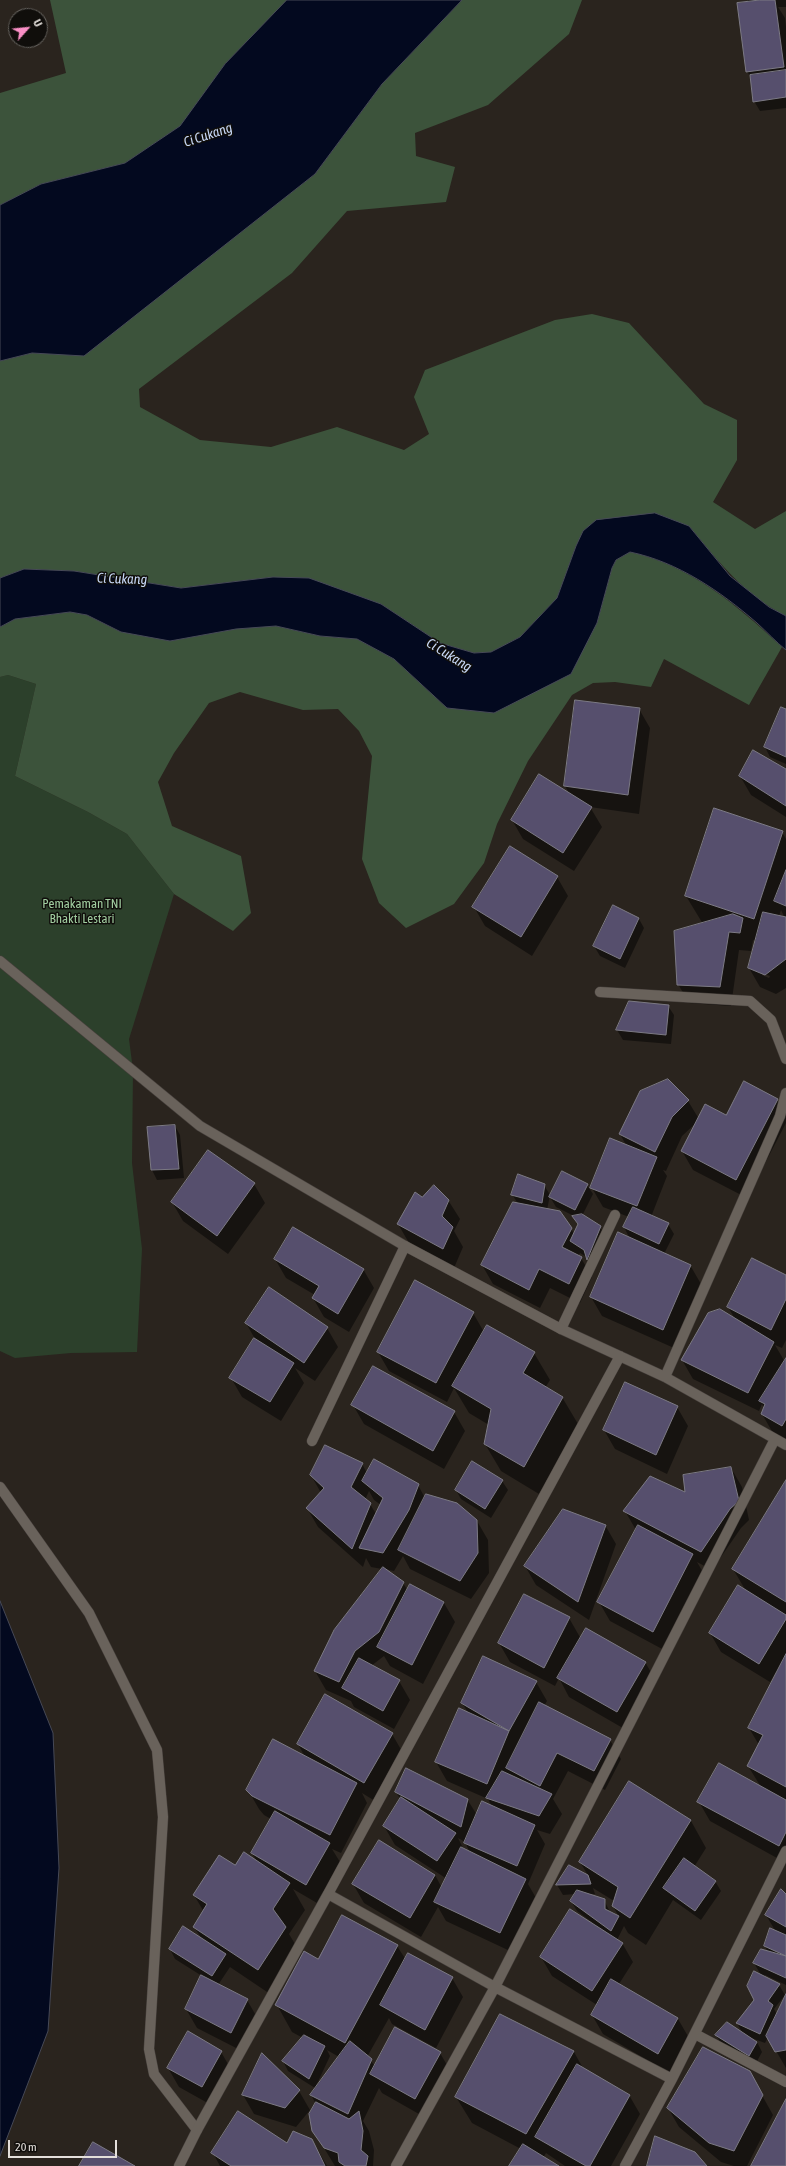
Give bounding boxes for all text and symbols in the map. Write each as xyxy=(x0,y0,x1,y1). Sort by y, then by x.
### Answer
north arrow xyxy=(8,8,48,48)
text: U xyxy=(31,17,45,29)
water label: Ci Cukang xyxy=(181,119,235,151)
water label: Ci Cukang xyxy=(97,570,147,588)
water label: Ci Cukang xyxy=(423,635,475,675)
park label: Pemakaman TNI Bhakti Lestari xyxy=(42,896,122,927)
scale bar xyxy=(10,2132,119,2158)
text: 20 m xyxy=(15,2140,37,2154)

